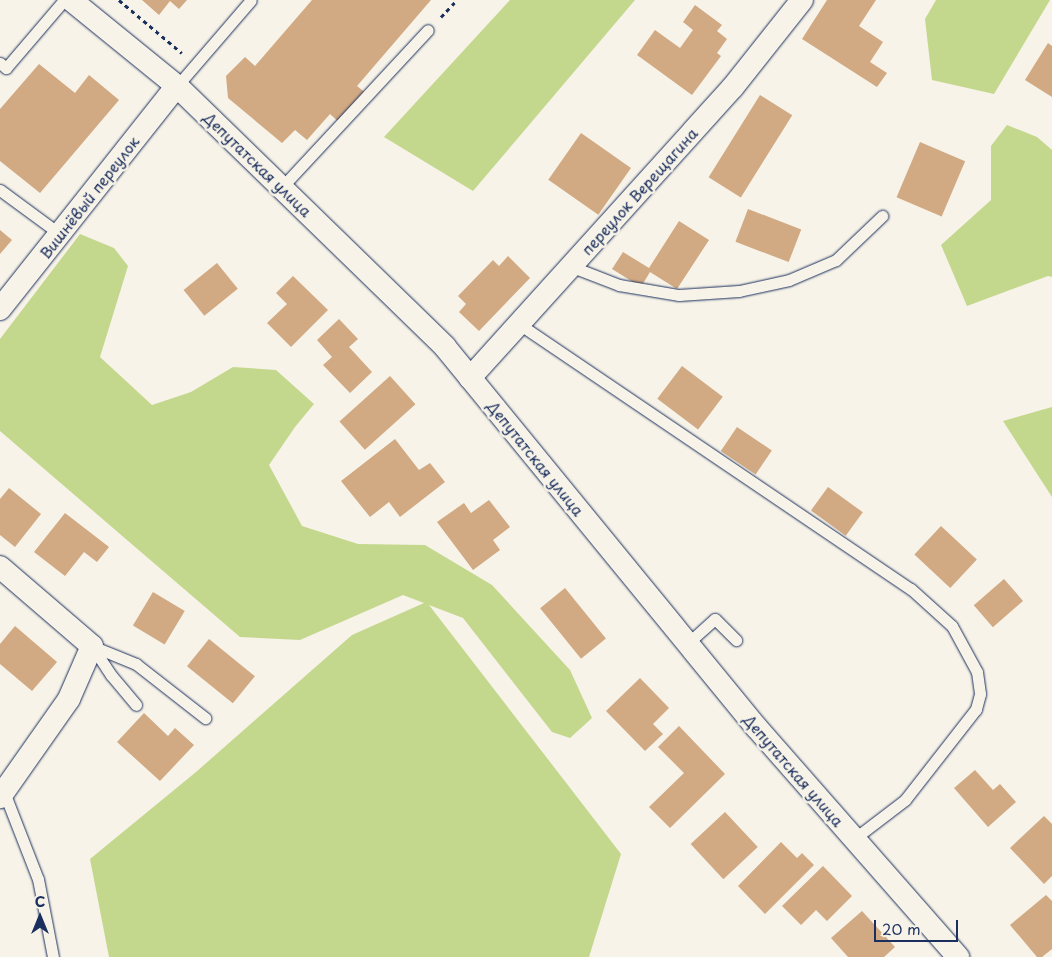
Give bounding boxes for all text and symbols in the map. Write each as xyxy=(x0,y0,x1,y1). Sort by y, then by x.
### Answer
street label: Депутатская улица xyxy=(200,108,316,220)
street label: переулок Верещагина xyxy=(577,124,701,258)
street label: Вишнёвый переулок xyxy=(36,132,142,262)
street label: Депутатская улица xyxy=(484,397,588,519)
street label: Депутатская улица xyxy=(740,710,848,830)
text: С xyxy=(35,891,45,912)
north arrow xyxy=(15,892,65,942)
scale bar xyxy=(877,910,961,942)
text: 20 m xyxy=(882,917,921,940)

